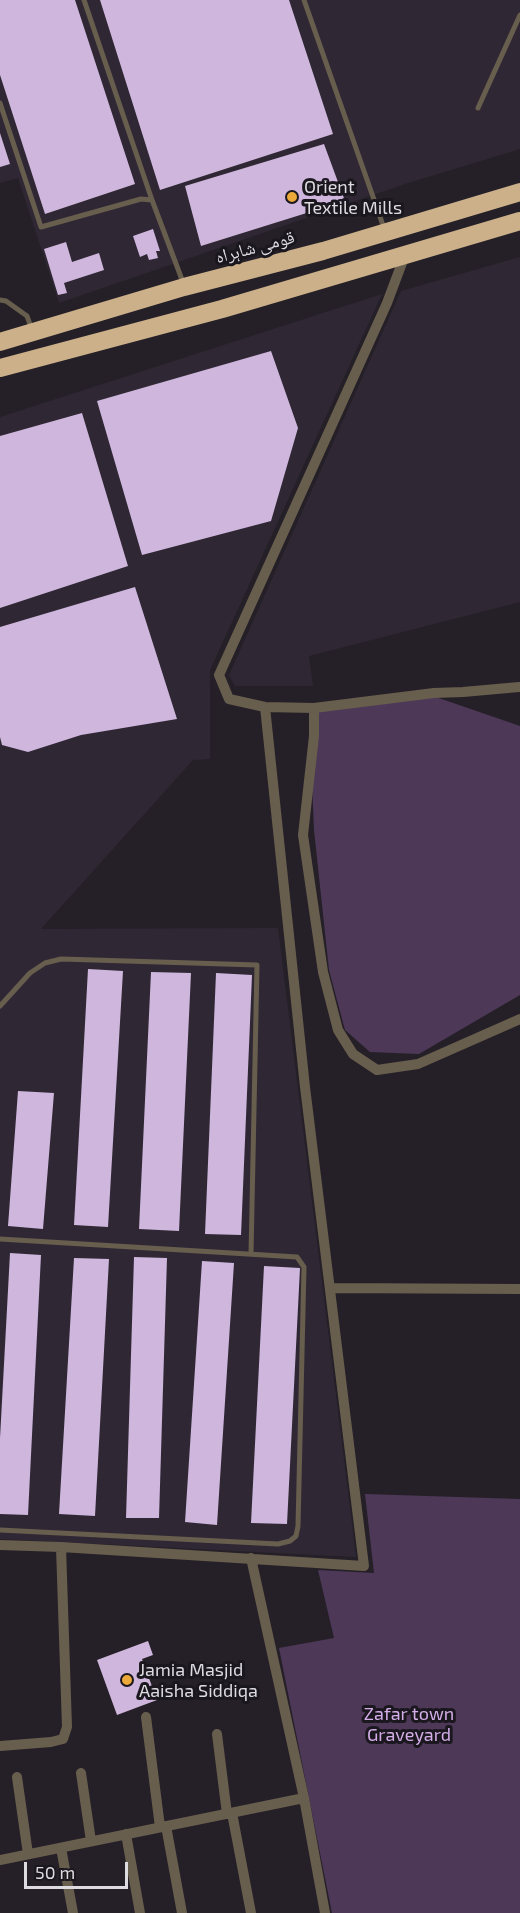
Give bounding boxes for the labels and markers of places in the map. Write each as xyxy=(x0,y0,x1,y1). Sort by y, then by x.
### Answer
place label: Orient Textile Mills xyxy=(304,176,402,219)
marker: Orient Textile Mills xyxy=(285,190,299,204)
place label: Jamia Masjid Aaisha Siddiqa xyxy=(139,1659,258,1702)
marker: Jamia Masjid Aaisha Siddiqa xyxy=(120,1673,134,1687)

